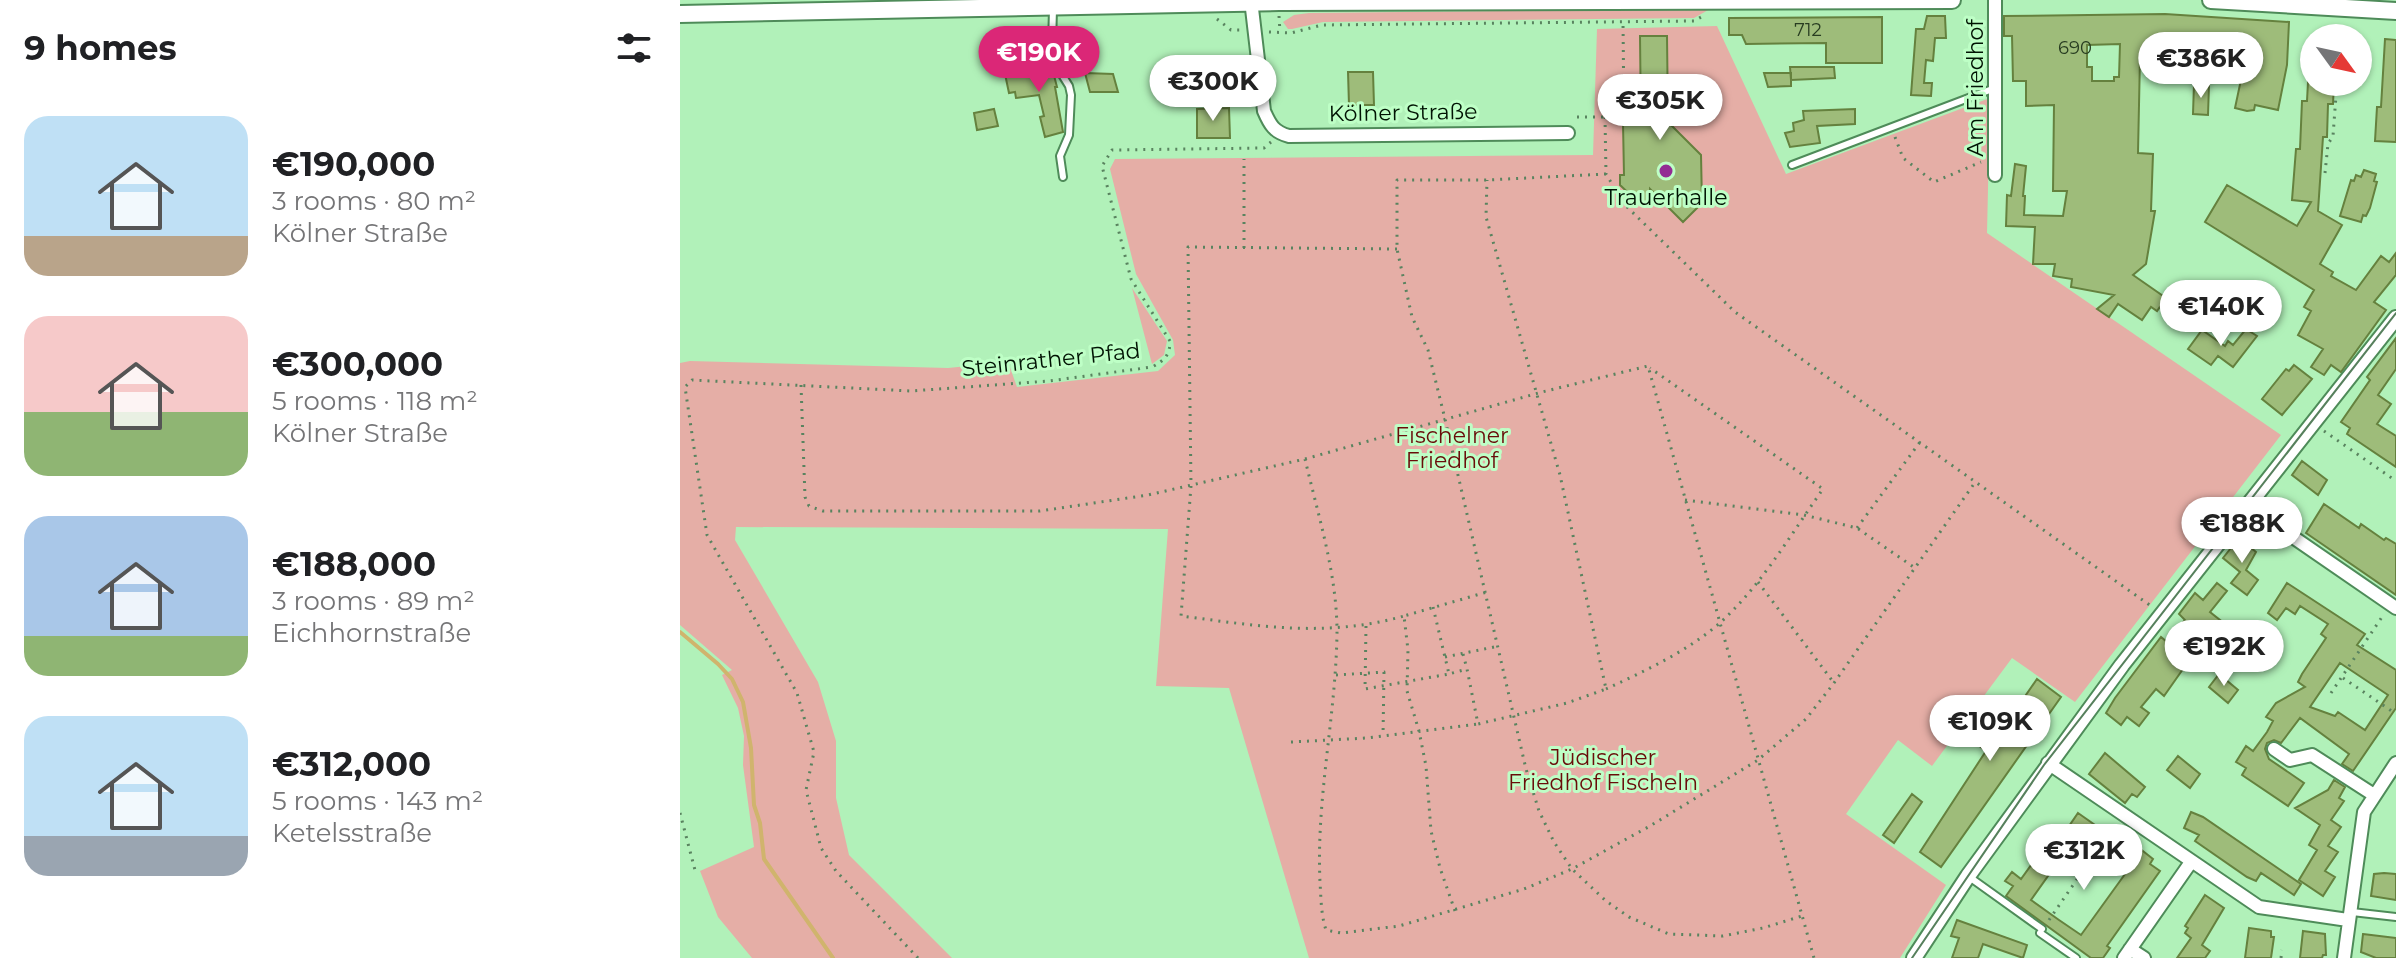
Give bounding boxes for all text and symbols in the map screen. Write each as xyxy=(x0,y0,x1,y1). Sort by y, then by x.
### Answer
street label: Am Friedhof xyxy=(1962,18,1989,157)
house number: 712 xyxy=(1794,19,1822,41)
north arrow xyxy=(2300,24,2372,96)
map controls xyxy=(2300,24,2372,96)
icon: filters xyxy=(612,26,656,70)
pin: €190K xyxy=(983,26,1095,94)
text: 9 homes xyxy=(24,27,177,69)
pin: €386K xyxy=(2145,32,2257,100)
text: €190K xyxy=(997,36,1082,68)
house number: 690 xyxy=(2058,37,2092,59)
text: €386K xyxy=(2156,42,2246,74)
pin: €300K xyxy=(1157,55,1269,123)
text: €300K xyxy=(1167,65,1259,97)
pin: €305K xyxy=(1604,74,1716,142)
text: €305K xyxy=(1616,84,1704,116)
street label: Kölner Straße xyxy=(1328,98,1478,127)
text: €190,000 xyxy=(272,143,435,185)
icon: home xyxy=(88,148,184,244)
marker: Trauerhalle xyxy=(1657,162,1675,180)
place label: Trauerhalle xyxy=(1605,184,1727,211)
text: 3 rooms · 80 m² xyxy=(272,185,476,217)
text: Kölner Straße xyxy=(272,217,448,249)
pin: €140K xyxy=(2165,280,2277,348)
text: €140K xyxy=(2178,290,2264,322)
street label: Steinrather Pfad xyxy=(960,337,1142,382)
text: €300,000 xyxy=(272,343,443,385)
icon: home xyxy=(88,348,184,444)
text: 5 rooms · 118 m² xyxy=(272,385,478,417)
text: Kölner Straße xyxy=(272,417,448,449)
park label: Fischelner Friedhof xyxy=(1395,422,1509,474)
pin: €188K xyxy=(2186,497,2298,565)
text: €188K xyxy=(2199,507,2285,539)
text: €188,000 xyxy=(272,543,436,585)
icon: home xyxy=(88,548,184,644)
text: 3 rooms · 89 m² xyxy=(272,585,475,617)
text: Eichhornstraße xyxy=(272,617,471,649)
pin: €192K xyxy=(2168,620,2280,688)
text: €192K xyxy=(2183,630,2265,662)
pin: €109K xyxy=(1934,695,2046,763)
text: €109K xyxy=(1948,705,2033,737)
text: €312,000 xyxy=(272,743,431,785)
park label: Jüdischer Friedhof Fischeln xyxy=(1508,744,1698,796)
icon: home xyxy=(88,748,184,844)
text: 5 rooms · 143 m² xyxy=(272,785,483,817)
text: Ketelsstraße xyxy=(272,817,432,849)
pin: €312K xyxy=(2028,824,2140,892)
text: €312K xyxy=(2043,834,2125,866)

